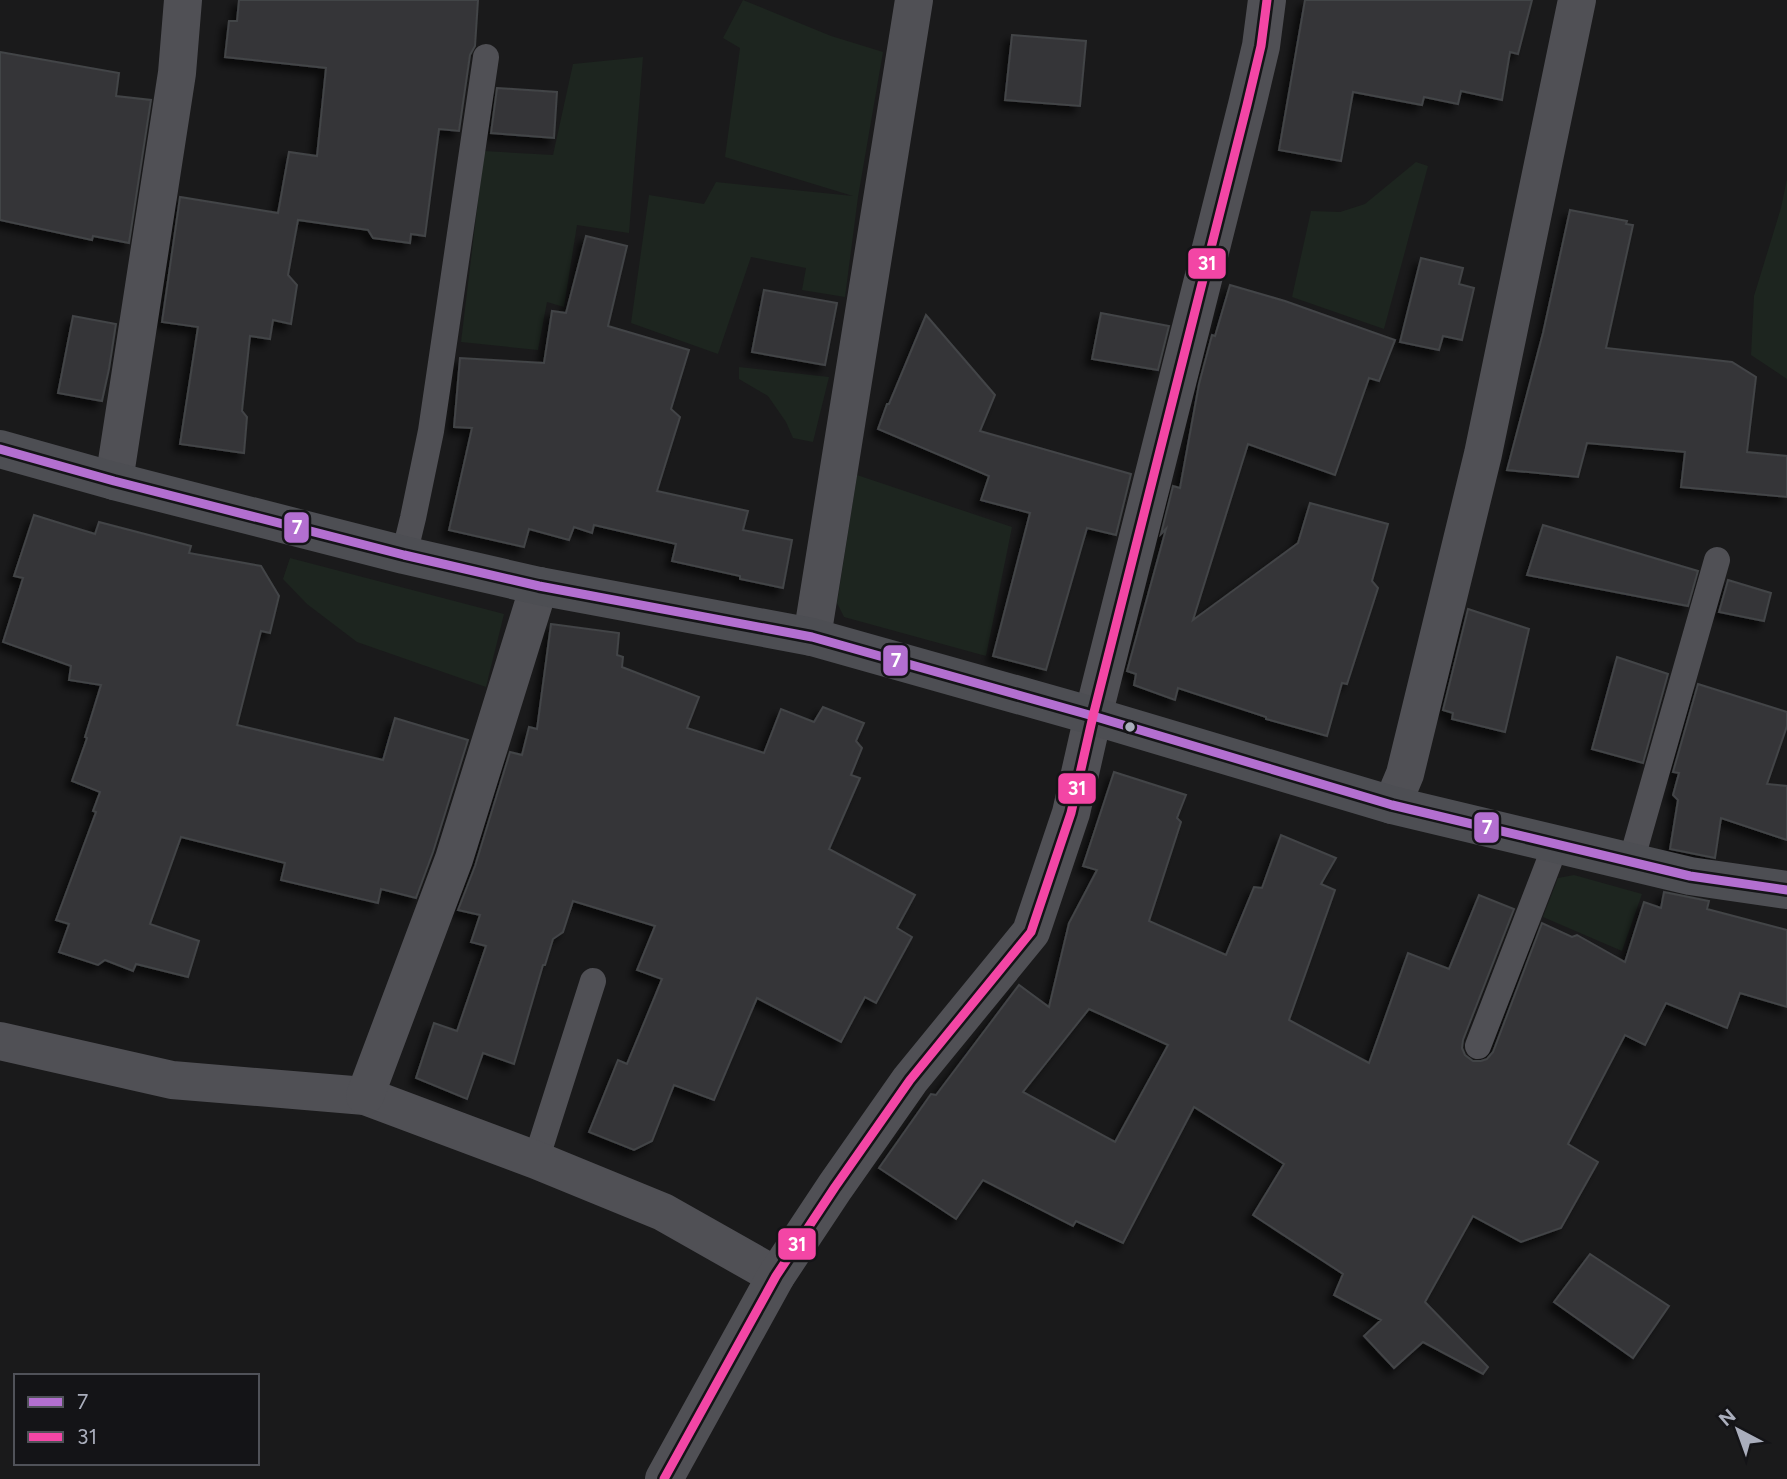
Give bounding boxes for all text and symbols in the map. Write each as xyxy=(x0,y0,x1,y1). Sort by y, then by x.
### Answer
line badge: 31 xyxy=(1187,247,1227,280)
text: 31 xyxy=(1198,252,1216,275)
line badge: 7 xyxy=(283,511,310,544)
text: 7 xyxy=(292,516,302,539)
line badge: 7 xyxy=(882,644,909,677)
text: 7 xyxy=(891,649,901,672)
unlabelled marker xyxy=(1123,720,1137,734)
line badge: 31 xyxy=(1057,772,1097,805)
text: 31 xyxy=(1068,777,1086,800)
line badge: 7 xyxy=(1473,811,1500,844)
text: 7 xyxy=(1482,816,1492,839)
line badge: 31 xyxy=(777,1227,817,1261)
text: 31 xyxy=(788,1233,806,1256)
legend xyxy=(14,1374,259,1465)
text: 7 xyxy=(77,1389,88,1414)
north arrow xyxy=(1703,1395,1773,1465)
text: N xyxy=(1714,1404,1740,1431)
text: 31 xyxy=(77,1424,97,1449)

